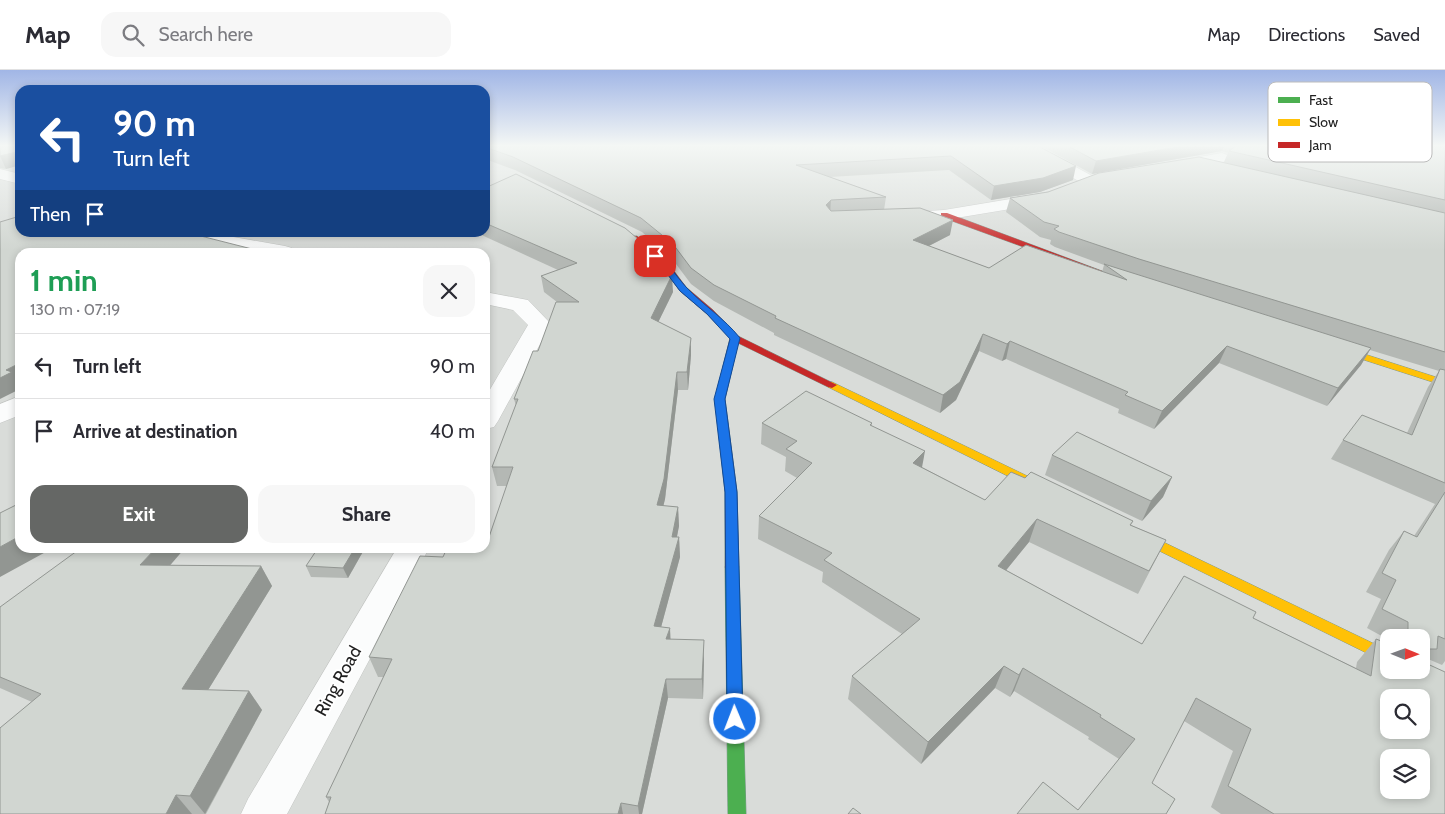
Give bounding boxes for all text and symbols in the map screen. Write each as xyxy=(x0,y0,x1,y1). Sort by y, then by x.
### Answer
search box xyxy=(101,12,451,57)
text: Map xyxy=(25,20,71,49)
icon: search xyxy=(119,21,147,49)
text: Search here xyxy=(159,23,253,46)
text: Map xyxy=(1207,24,1240,46)
text: Directions xyxy=(1268,24,1345,46)
text: Saved xyxy=(1373,24,1420,46)
legend xyxy=(1268,82,1432,162)
text: Fast xyxy=(1309,91,1333,109)
text: 90 m xyxy=(113,102,196,145)
icon: left xyxy=(30,105,95,170)
text: Slow xyxy=(1309,113,1338,131)
text: Jam xyxy=(1308,136,1331,154)
text: Turn left xyxy=(113,145,190,172)
icon: arrive xyxy=(81,200,109,228)
text: Then xyxy=(30,203,71,226)
pin xyxy=(634,235,676,277)
icon: arrive xyxy=(641,242,669,270)
text: 1 min xyxy=(30,262,98,299)
button: close xyxy=(423,265,475,317)
text: 130 m · 07:19 xyxy=(30,300,120,319)
icon: left xyxy=(30,352,58,380)
text: Turn left xyxy=(73,355,141,378)
text: 90 m xyxy=(430,355,475,378)
icon: arrive xyxy=(30,417,58,445)
text: Arrive at destination xyxy=(73,420,237,443)
text: 40 m xyxy=(430,420,475,443)
button: Exit xyxy=(30,485,248,543)
button: Share xyxy=(258,485,475,543)
north arrow xyxy=(1380,629,1430,679)
map controls xyxy=(1380,629,1430,799)
street label: Ring Road xyxy=(310,642,366,720)
button: search xyxy=(1380,689,1430,739)
position arrow xyxy=(708,692,760,744)
button: layers xyxy=(1380,749,1430,799)

